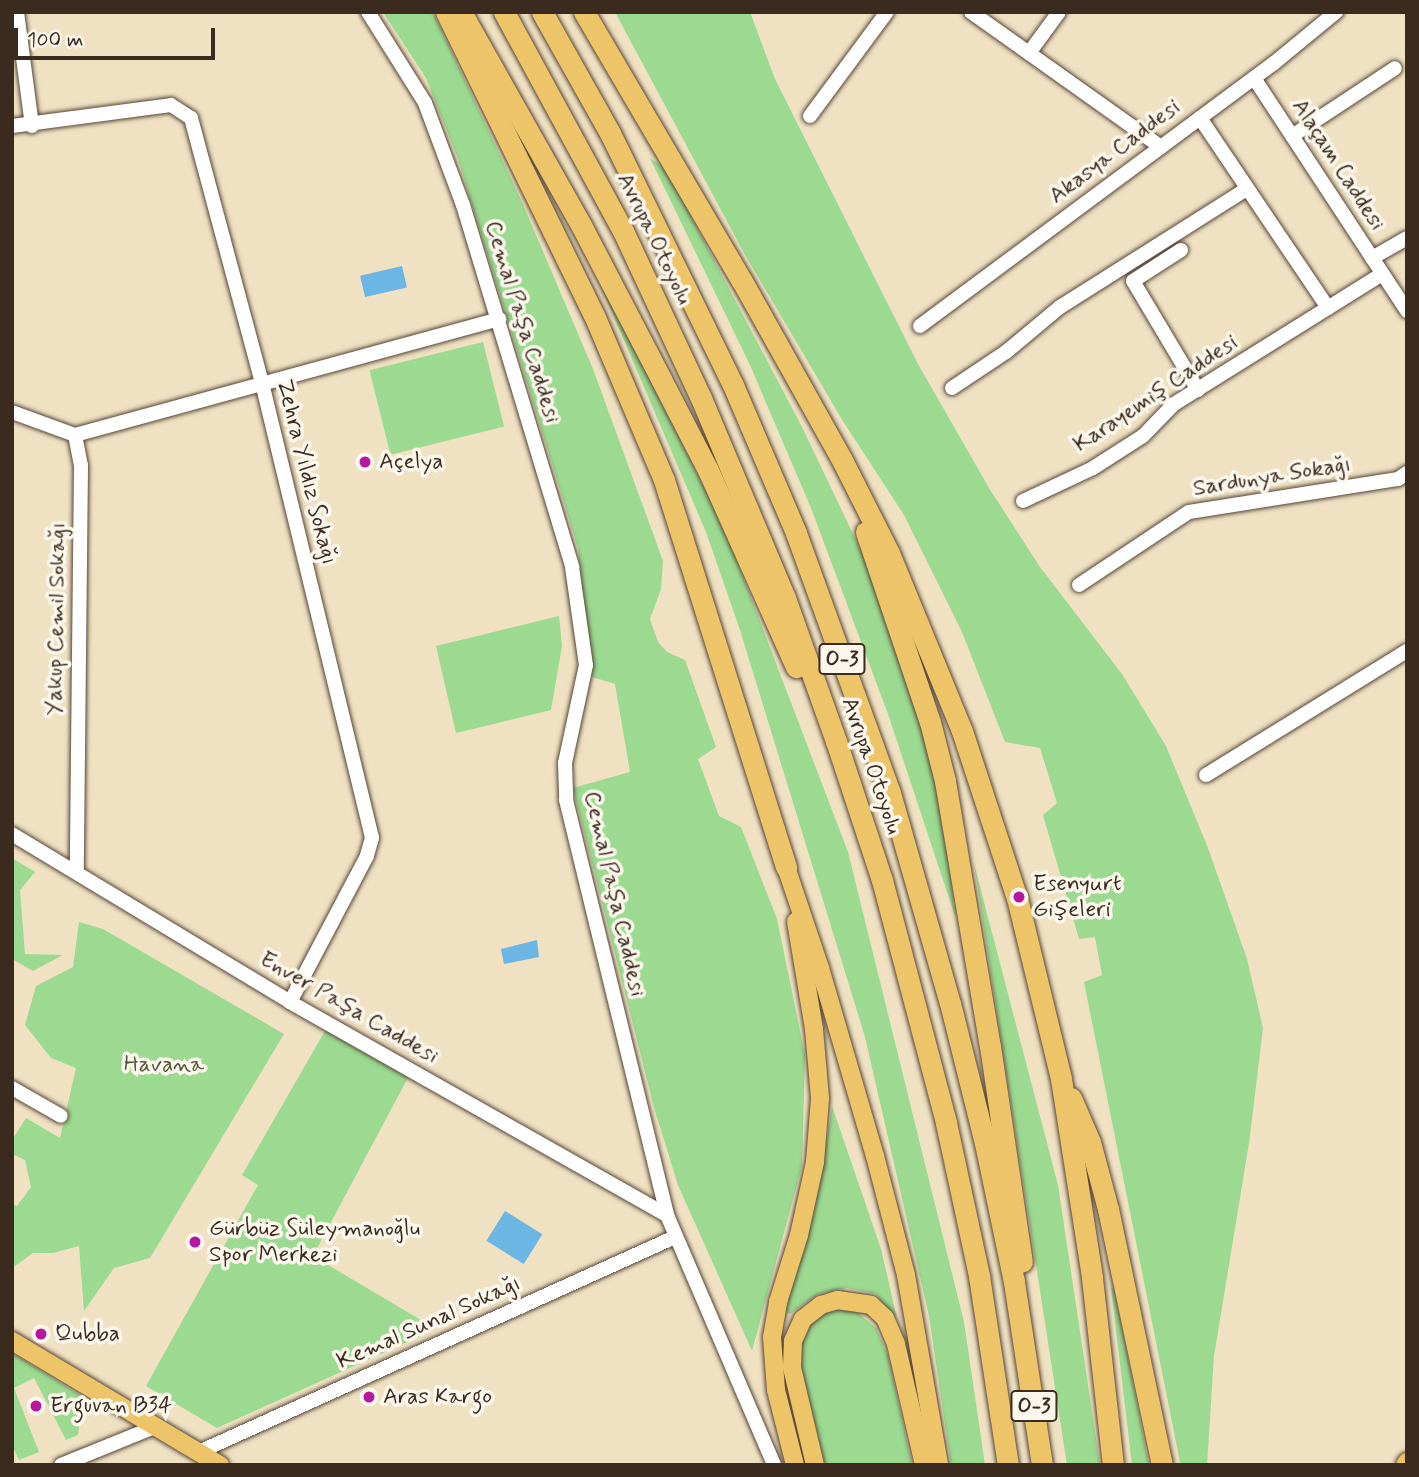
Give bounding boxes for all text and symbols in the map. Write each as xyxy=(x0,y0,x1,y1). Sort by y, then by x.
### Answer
scale bar xyxy=(18,14,219,58)
text: 100 m xyxy=(27,26,83,54)
street label: Alaçam Caddesi xyxy=(1284,92,1392,238)
street label: Akasya Caddesi xyxy=(1044,94,1186,210)
street label: Avrupa Otoyolu xyxy=(610,169,698,309)
street label: Cemal Paşa Caddesi xyxy=(478,219,566,425)
street label: Karayemiş Caddesi xyxy=(1069,329,1243,459)
street label: Zehra Yıldız Sokağı xyxy=(269,375,343,569)
place label: Açelya xyxy=(379,448,443,476)
street label: Sardunya Sokağı xyxy=(1191,451,1353,503)
marker: Açelya xyxy=(357,454,373,470)
street label: Yakup Cemil Sokağı xyxy=(42,523,72,715)
road number: O-3 xyxy=(818,642,866,676)
street label: Avrupa Otoyolu xyxy=(835,694,907,838)
street label: Cemal Paşa Caddesi xyxy=(577,790,651,998)
place label: Esenyurt Gişeleri xyxy=(1033,870,1122,924)
marker: Esenyurt Gişeleri xyxy=(1011,889,1027,905)
street label: Enver Paşa Caddesi xyxy=(256,946,442,1070)
park label: Havana xyxy=(124,1051,204,1079)
place label: Gürbüz Süleymanoğlu Spor Merkezi xyxy=(209,1215,421,1269)
marker: Gürbüz Süleymanoğlu Spor Merkezi xyxy=(187,1234,203,1250)
street label: Kemal Sunal Sokağı xyxy=(335,1271,523,1375)
place label: Qubba xyxy=(55,1320,120,1348)
marker: Qubba xyxy=(33,1326,49,1342)
place label: Aras Kargo xyxy=(383,1383,493,1411)
road number: O-3 xyxy=(1010,1388,1058,1424)
marker: Aras Kargo xyxy=(361,1389,377,1405)
place label: Erguvan B34 xyxy=(50,1392,172,1420)
marker: Erguvan B34 xyxy=(28,1398,44,1414)

